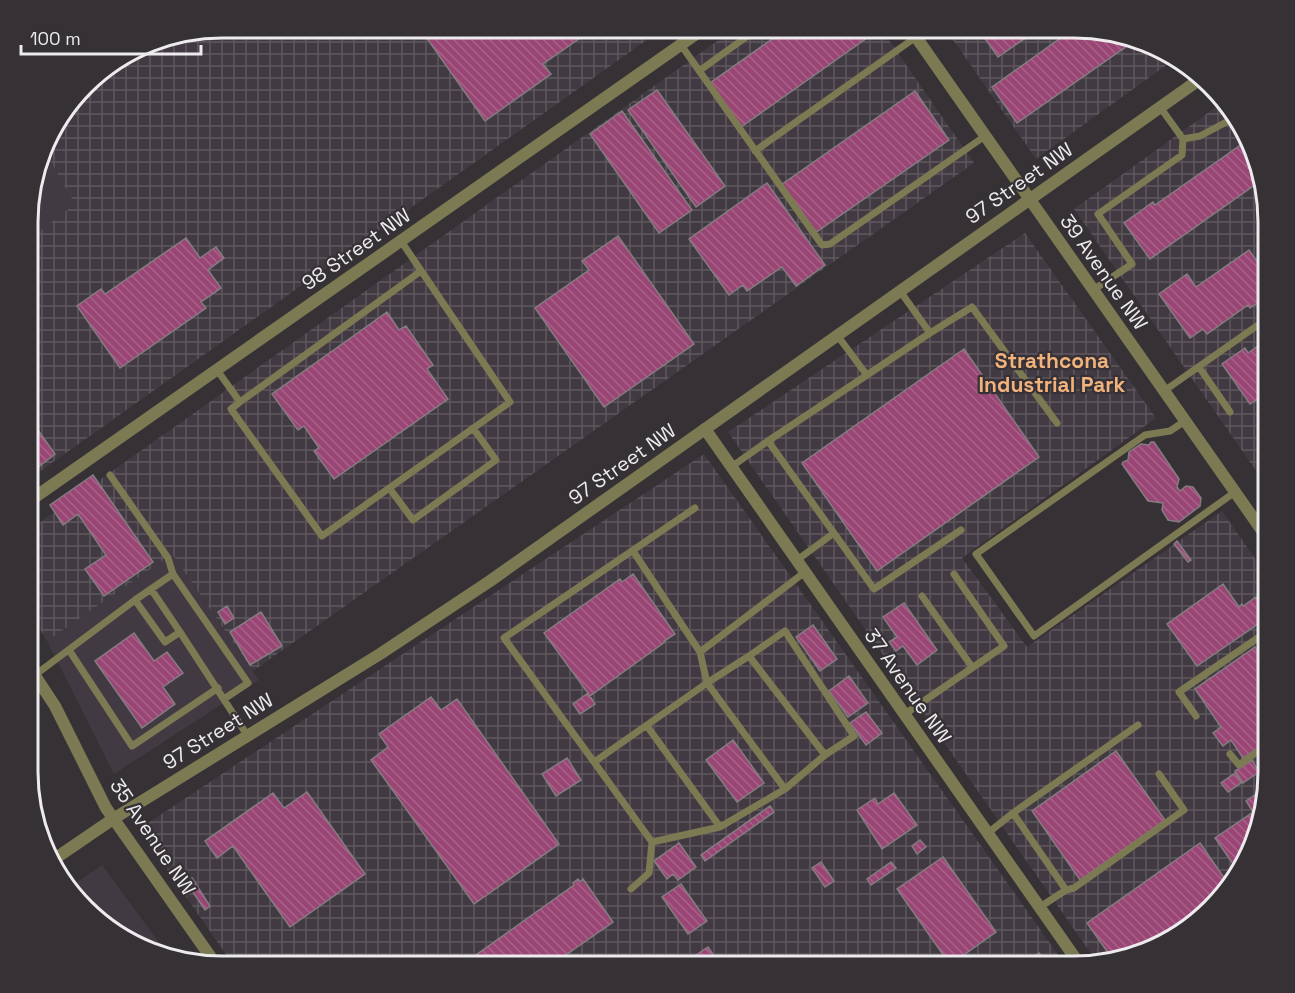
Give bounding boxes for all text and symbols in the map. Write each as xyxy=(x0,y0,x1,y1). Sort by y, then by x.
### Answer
scale bar xyxy=(21,18,201,56)
text: 100 m xyxy=(30,27,81,50)
street label: 97 Street NW xyxy=(960,136,1078,230)
street label: 98 Street NW xyxy=(297,202,415,296)
street label: 39 Avenue NW xyxy=(1054,209,1154,335)
district label: Strathcona Industrial Park xyxy=(979,347,1126,398)
street label: 97 Street NW xyxy=(563,417,681,511)
street label: 37 Avenue NW xyxy=(859,623,957,749)
street label: 97 Street NW xyxy=(158,687,278,775)
street label: 35 Avenue NW xyxy=(104,774,202,900)

